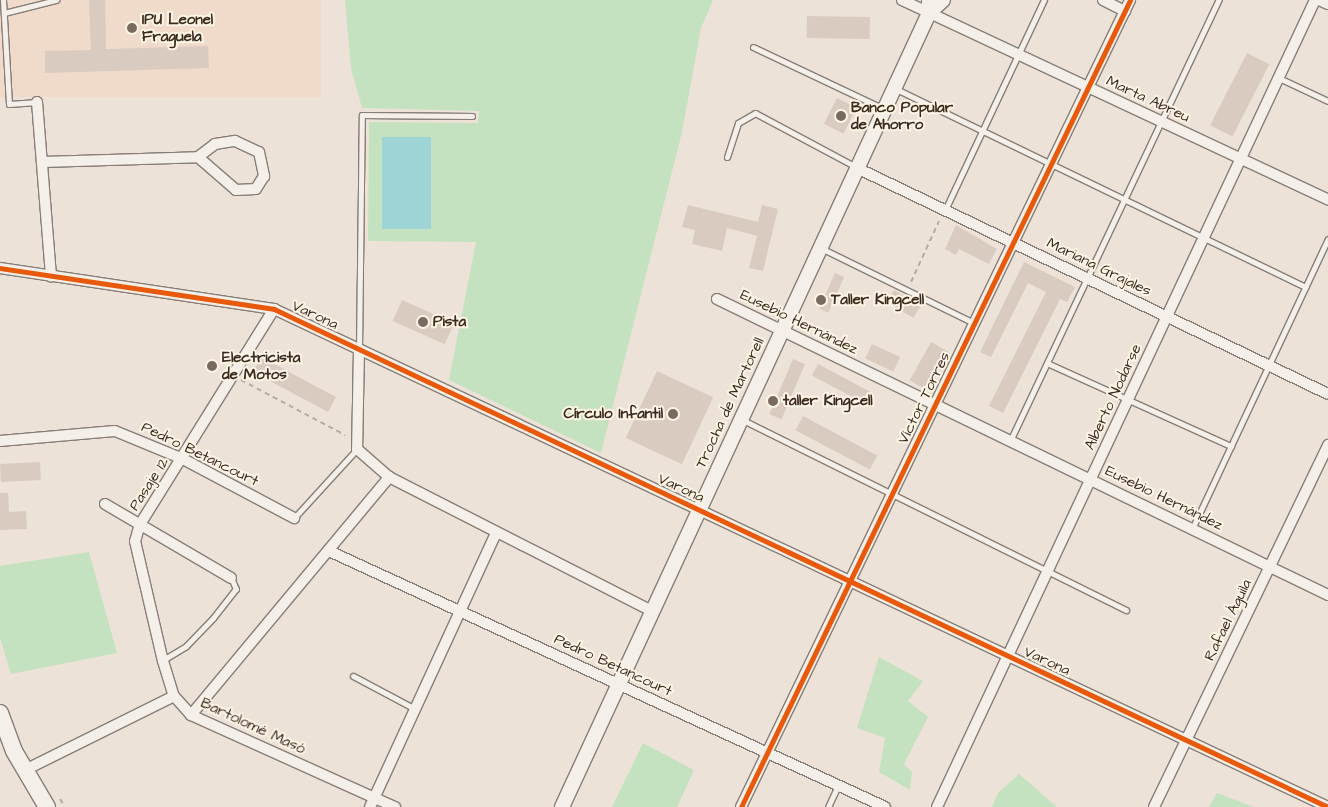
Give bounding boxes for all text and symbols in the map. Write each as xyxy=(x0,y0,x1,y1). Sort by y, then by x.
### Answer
place label: IPU Leonel Fraguela xyxy=(142,10,213,45)
marker: IPU Leonel Fraguela xyxy=(126,22,138,34)
street label: Marta Abreu xyxy=(1103,72,1193,126)
place label: Banco Popular de Ahorro xyxy=(851,98,953,133)
marker: Banco Popular de Ahorro xyxy=(835,110,847,122)
street label: Mariana Grajales xyxy=(1044,234,1154,300)
street label: Eusebio Hernández xyxy=(737,286,861,358)
place label: Taller Kingcell xyxy=(831,291,924,309)
marker: Taller Kingcell xyxy=(815,294,827,306)
street label: Varona xyxy=(289,297,341,333)
place label: Pista xyxy=(433,313,466,331)
marker: Pista xyxy=(417,316,429,328)
street label: Trocha de Martorell xyxy=(692,335,768,471)
street label: Alberto Nodarse xyxy=(1081,341,1145,453)
place label: Electricista de Motos xyxy=(222,348,300,383)
street label: Víctor Torres xyxy=(894,349,954,447)
marker: Electricista de Motos xyxy=(206,360,218,372)
place label: taller Kingcell xyxy=(783,392,873,410)
marker: taller Kingcell xyxy=(767,395,779,407)
place label: Círculo Infantil xyxy=(563,405,663,423)
marker: Círculo Infantil xyxy=(667,408,679,420)
street label: Pedro Betancourt xyxy=(139,418,261,490)
street label: Pasaje 12 xyxy=(125,454,173,514)
street label: Eusebio Hernández xyxy=(1102,462,1226,534)
street label: Varona xyxy=(655,470,707,506)
street label: Rafael Águila xyxy=(1200,576,1256,664)
street label: Pedro Betancourt xyxy=(551,630,675,700)
street label: Varona xyxy=(1021,643,1073,679)
street label: Bartolomé Masó xyxy=(198,694,308,758)

